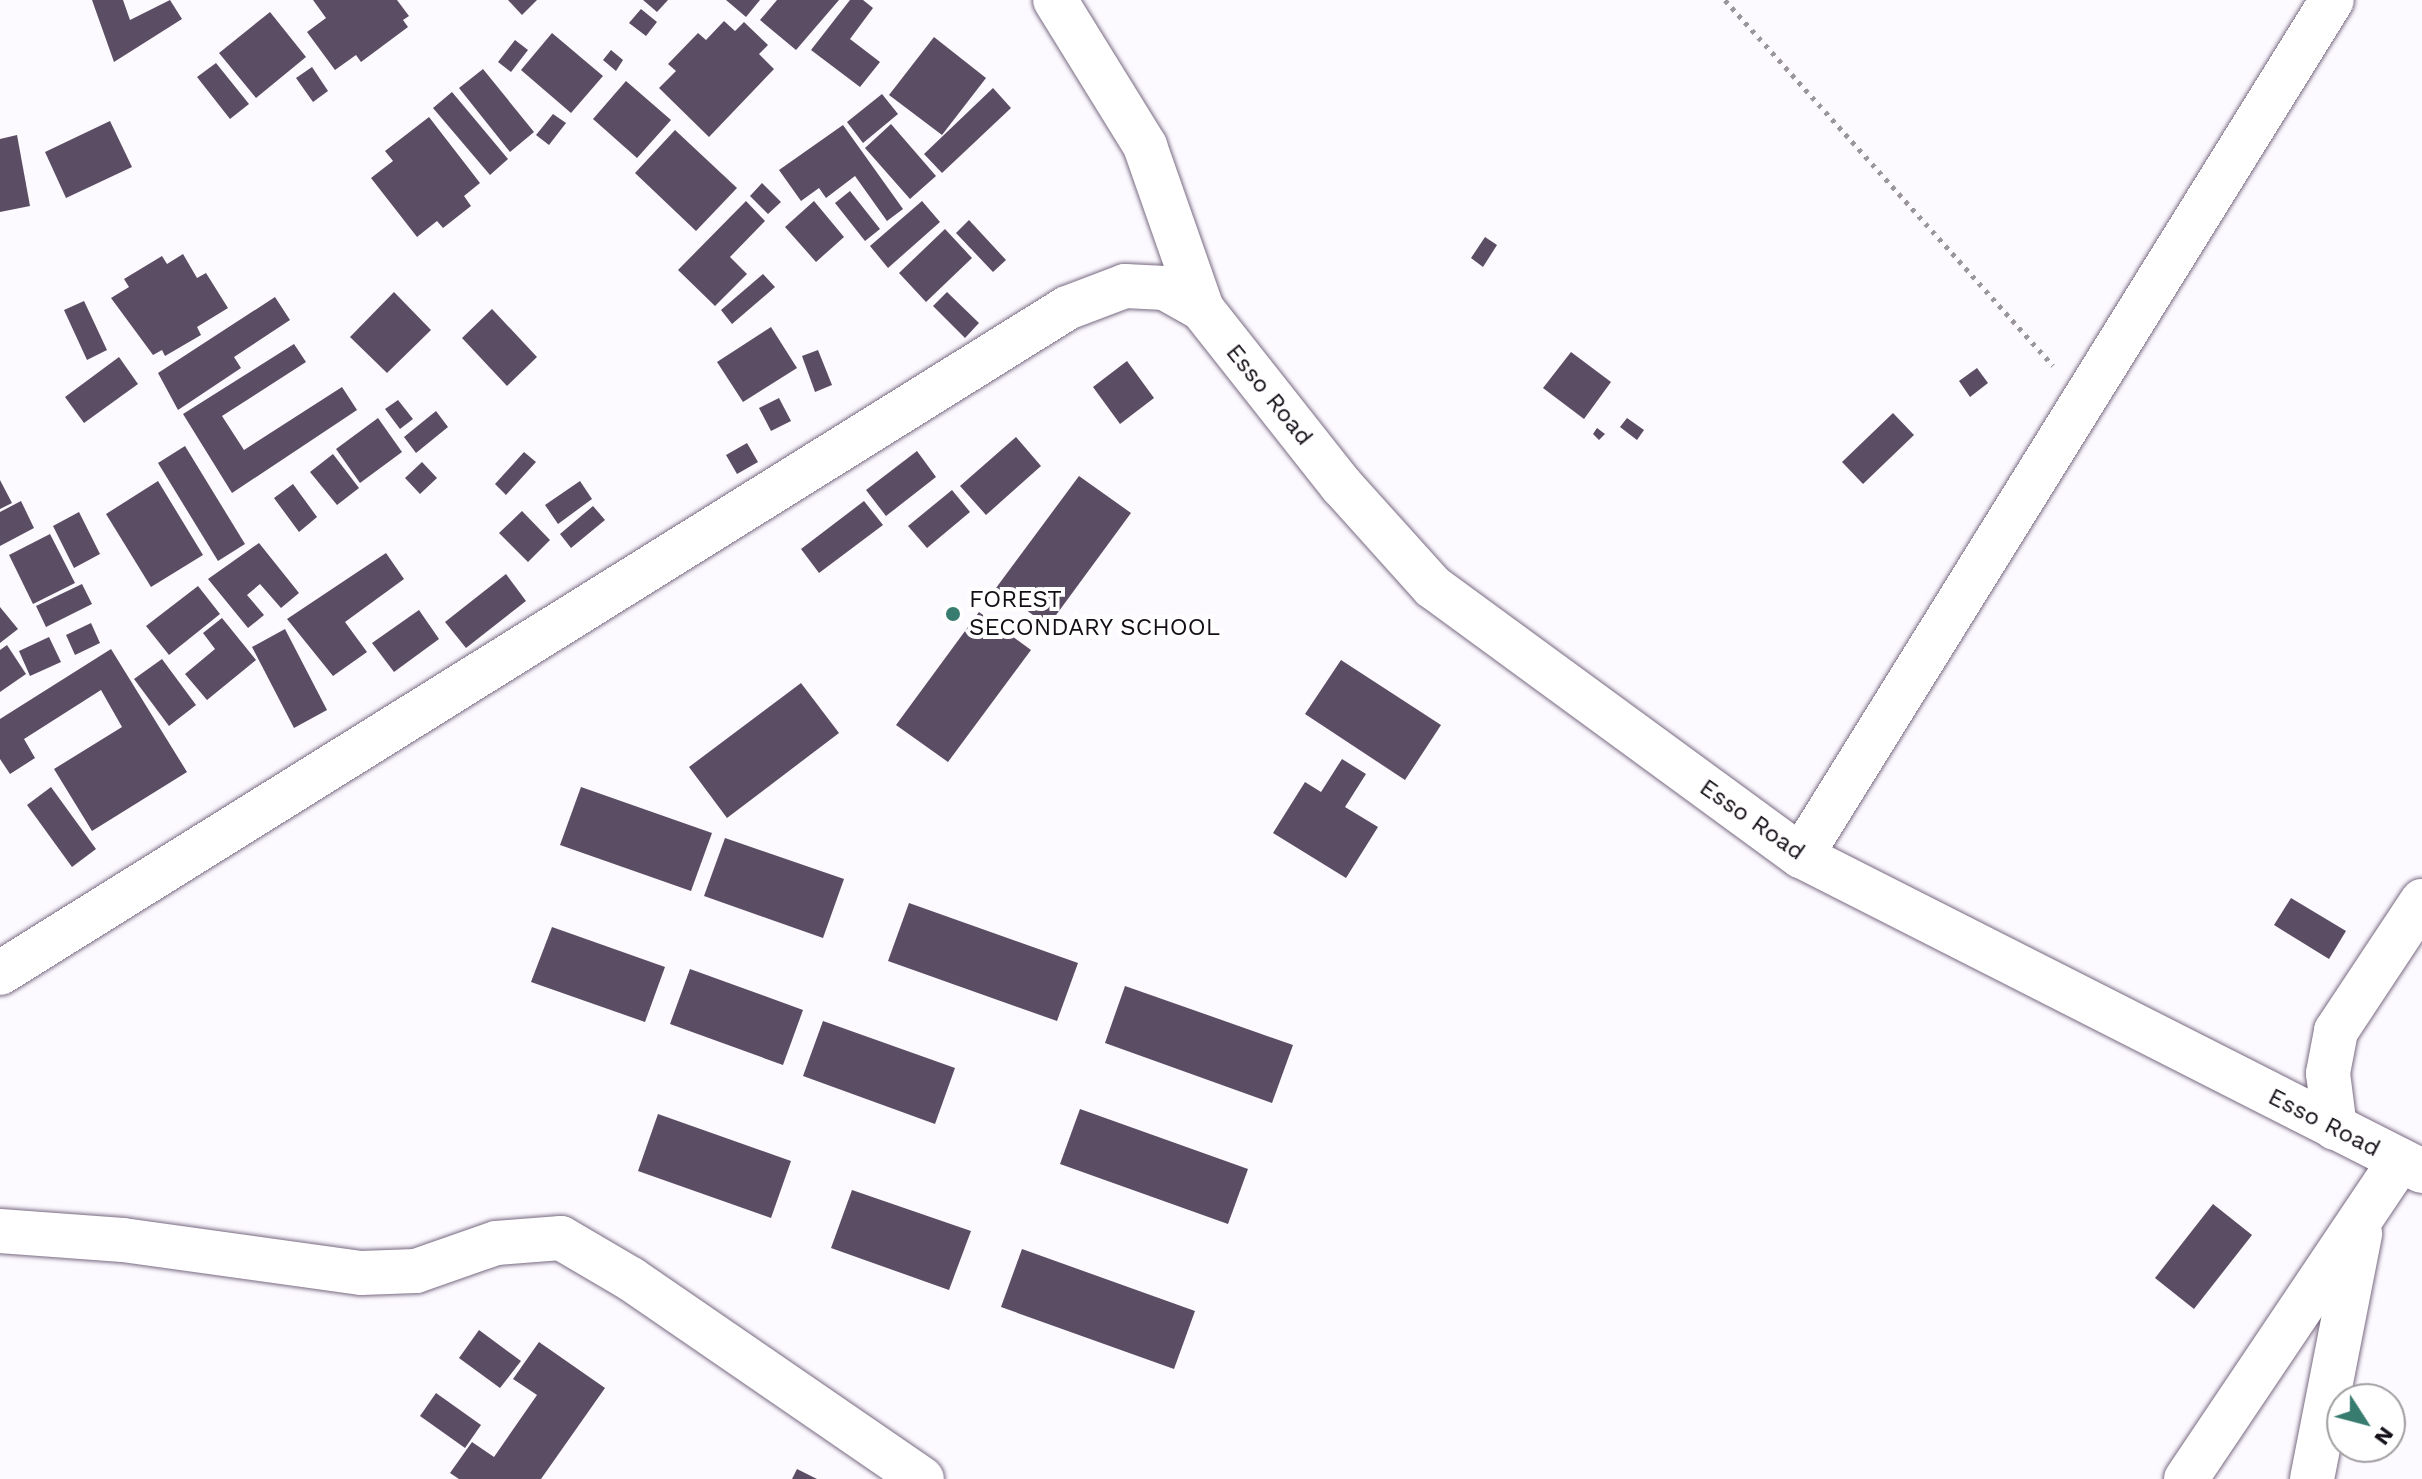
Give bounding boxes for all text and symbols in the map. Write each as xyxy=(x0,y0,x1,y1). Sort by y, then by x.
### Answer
street label: Esso Road xyxy=(1219,339,1319,451)
place label: FOREST SECONDARY SCHOOL xyxy=(969,586,1221,642)
marker: FOREST SECONDARY SCHOOL xyxy=(944,605,962,623)
street label: Esso Road xyxy=(1694,773,1810,867)
street label: Esso Road xyxy=(2263,1083,2385,1163)
north arrow xyxy=(2326,1383,2406,1463)
text: N xyxy=(2369,1422,2399,1450)

